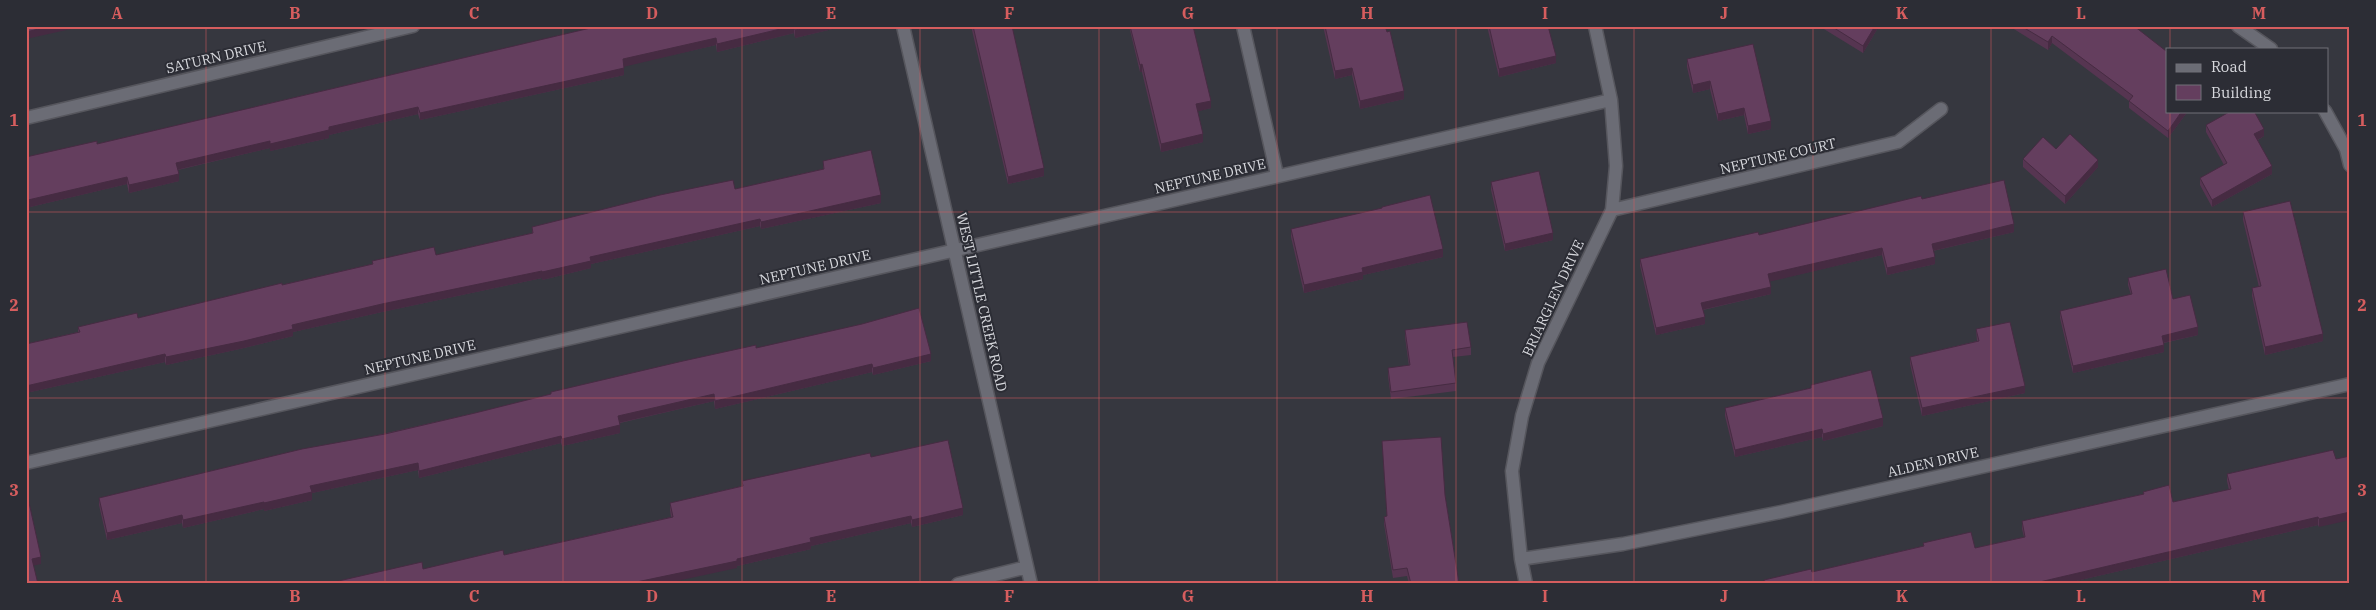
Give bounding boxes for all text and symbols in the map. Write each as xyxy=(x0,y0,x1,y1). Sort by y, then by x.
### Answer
text: A xyxy=(111,3,123,23)
text: B xyxy=(289,3,301,23)
text: C xyxy=(469,3,479,23)
text: D xyxy=(646,3,658,23)
text: E xyxy=(826,3,836,23)
text: F xyxy=(1004,3,1014,23)
text: G xyxy=(1182,3,1194,23)
text: H xyxy=(1361,3,1374,23)
text: I xyxy=(1542,3,1548,23)
text: J xyxy=(1720,3,1728,23)
text: K xyxy=(1896,3,1909,23)
text: L xyxy=(2076,3,2086,23)
text: M xyxy=(2252,3,2266,23)
street label: SATURN DRIVE xyxy=(164,37,268,77)
legend xyxy=(2166,48,2328,112)
text: Road xyxy=(2211,57,2247,76)
text: Building xyxy=(2211,83,2271,102)
text: 1 xyxy=(9,110,19,130)
text: 1 xyxy=(2357,110,2367,130)
street label: NEPTUNE COURT xyxy=(1718,134,1838,178)
street label: NEPTUNE DRIVE xyxy=(1153,154,1267,198)
street label: WEST LITTLE CREEK ROAD xyxy=(953,211,1011,393)
street label: BRIARGLEN DRIVE xyxy=(1518,237,1588,359)
street label: NEPTUNE DRIVE xyxy=(758,245,872,289)
text: 2 xyxy=(9,295,19,315)
text: 2 xyxy=(2357,295,2367,315)
street label: NEPTUNE DRIVE xyxy=(363,335,477,379)
street label: ALDEN DRIVE xyxy=(1886,443,1981,481)
text: 3 xyxy=(9,480,19,500)
text: 3 xyxy=(2357,480,2367,500)
text: A xyxy=(111,586,123,606)
text: B xyxy=(289,586,301,606)
text: C xyxy=(469,586,479,606)
text: D xyxy=(646,586,658,606)
text: E xyxy=(826,586,836,606)
text: F xyxy=(1004,586,1014,606)
text: G xyxy=(1182,586,1194,606)
text: H xyxy=(1361,586,1374,606)
text: I xyxy=(1542,586,1548,606)
text: J xyxy=(1720,586,1728,606)
text: K xyxy=(1896,586,1909,606)
text: L xyxy=(2076,586,2086,606)
text: M xyxy=(2252,586,2266,606)

